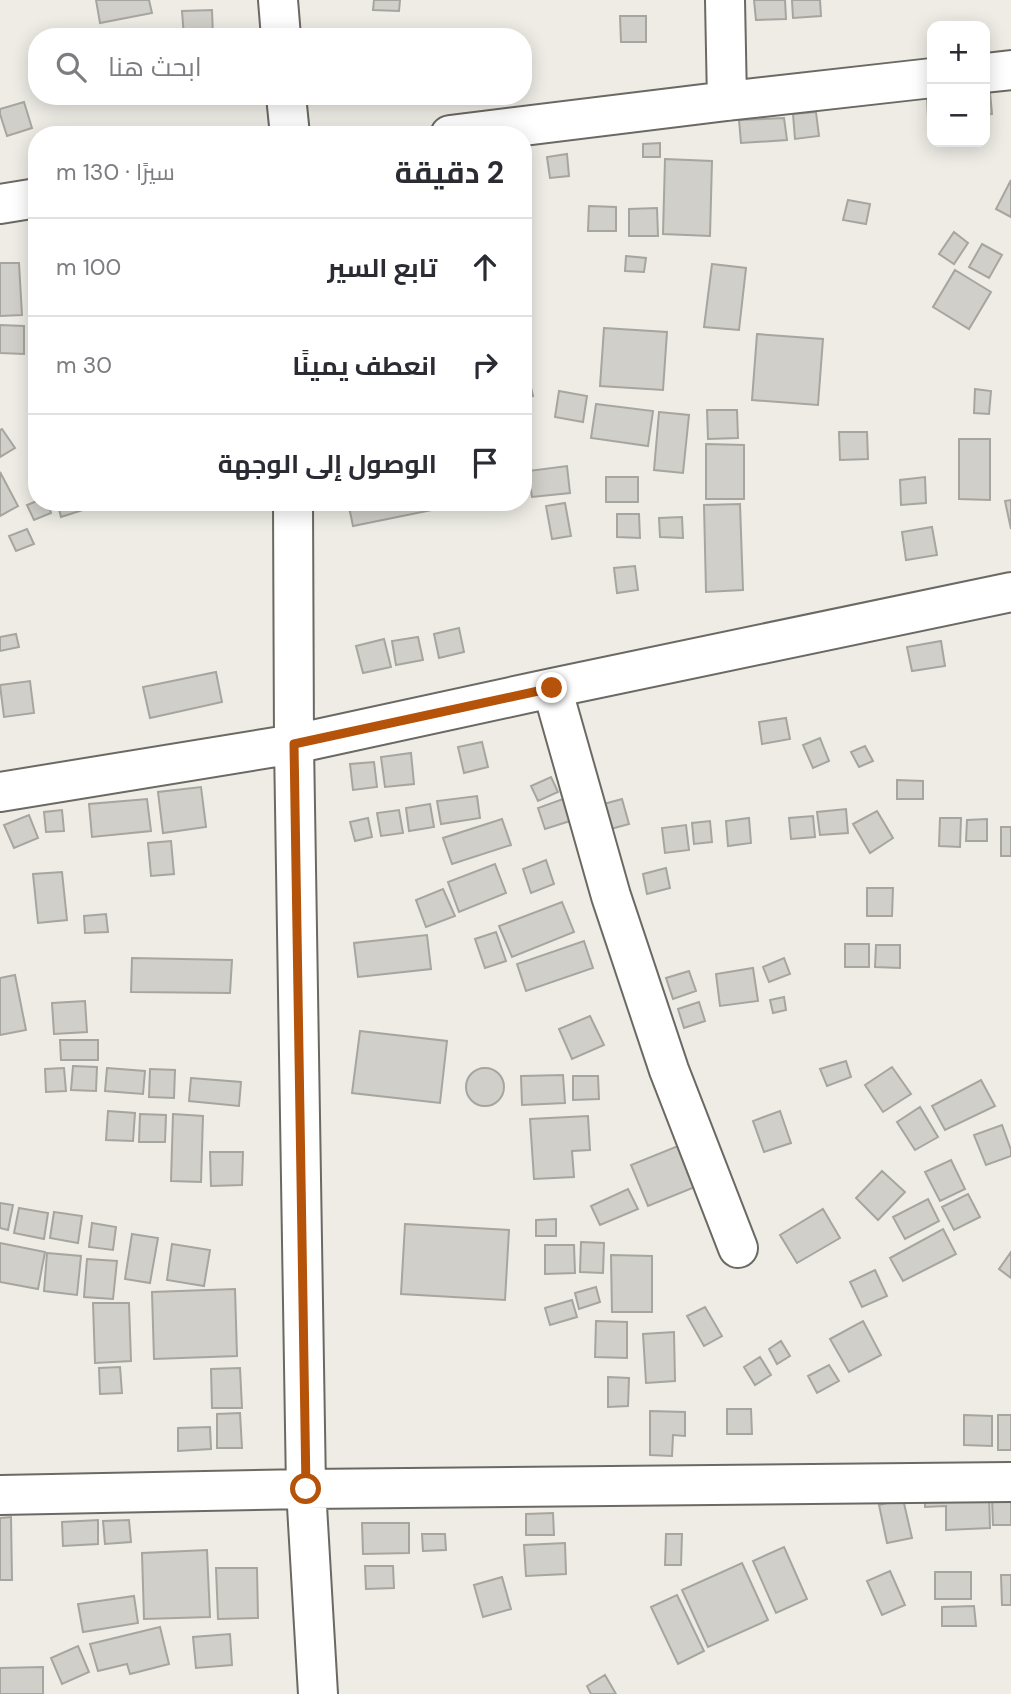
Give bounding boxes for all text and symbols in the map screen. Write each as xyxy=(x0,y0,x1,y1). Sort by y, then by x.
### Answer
map controls xyxy=(927,21,990,147)
button: + xyxy=(927,21,990,84)
search box xyxy=(28,28,532,105)
icon: search xyxy=(52,48,90,86)
text: ابحث هنا xyxy=(108,50,202,84)
button: − xyxy=(927,84,990,147)
text: 2 دقيقة xyxy=(395,153,504,192)
text: سيرًا · 130 m xyxy=(56,157,175,187)
icon: ahead xyxy=(466,248,504,286)
text: تابع السير xyxy=(328,251,437,285)
text: 100 m xyxy=(56,252,121,282)
icon: right xyxy=(466,346,504,384)
text: انعطف يمينًا xyxy=(292,349,437,383)
text: 30 m xyxy=(56,350,112,380)
icon: arrive xyxy=(466,444,504,482)
text: الوصول إلى الوجهة xyxy=(218,447,437,481)
route end xyxy=(536,672,567,703)
route start xyxy=(290,1473,321,1504)

